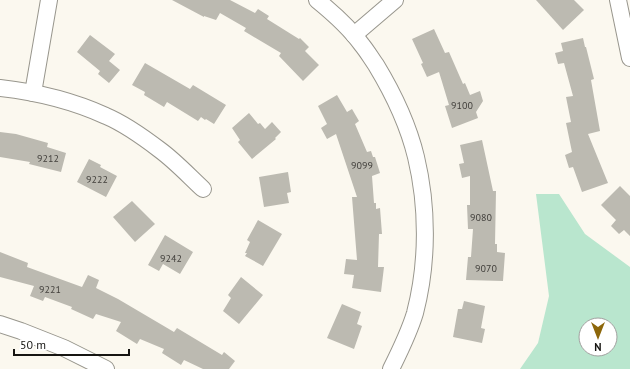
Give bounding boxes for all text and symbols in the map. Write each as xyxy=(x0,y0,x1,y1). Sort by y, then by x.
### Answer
house number: 9100 xyxy=(451,99,473,112)
house number: 9212 xyxy=(37,152,59,165)
house number: 9099 xyxy=(351,159,373,172)
house number: 9222 xyxy=(86,173,108,186)
house number: 9080 xyxy=(470,211,492,224)
house number: 9242 xyxy=(160,252,182,265)
house number: 9070 xyxy=(475,262,497,275)
house number: 9221 xyxy=(39,283,61,296)
north arrow xyxy=(578,317,618,357)
scale bar xyxy=(14,331,129,357)
text: 50 m xyxy=(20,337,46,352)
text: N xyxy=(594,340,602,354)

